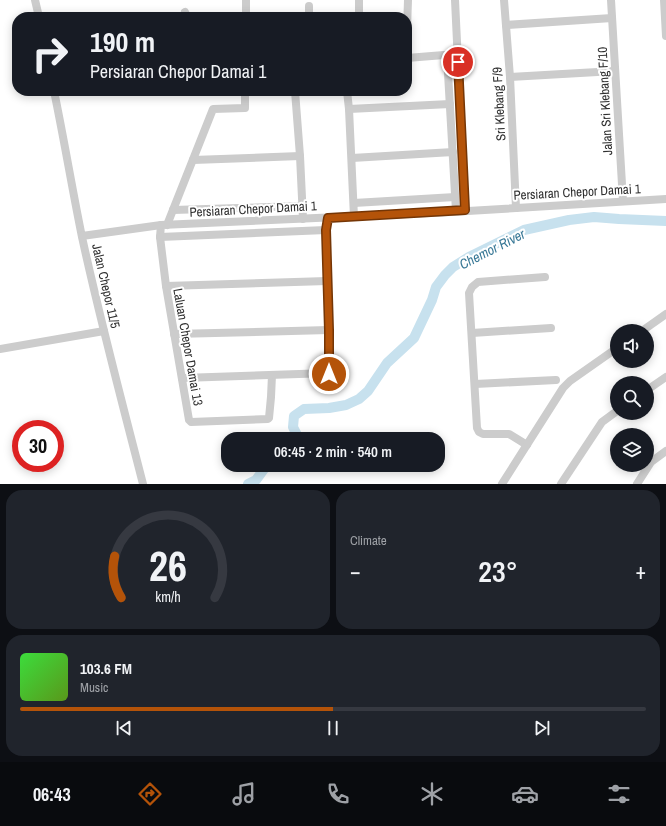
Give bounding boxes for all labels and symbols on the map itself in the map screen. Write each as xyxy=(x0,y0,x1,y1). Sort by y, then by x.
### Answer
pin xyxy=(441,45,475,79)
street label: Jalan Sri Klebang F/10 xyxy=(594,46,616,156)
street label: Sri Klebang F/9 xyxy=(489,66,509,141)
street label: Persiaran Chepor Damai 1 xyxy=(513,180,641,204)
street label: Persiaran Chepor Damai 1 xyxy=(189,197,317,221)
water label: Chemor River xyxy=(456,224,529,273)
street label: Jalan Chepor 11/5 xyxy=(88,242,124,330)
street label: Laluan Chepor Damai 13 xyxy=(169,287,207,407)
position arrow xyxy=(308,353,350,395)
speed limit sign: 30 xyxy=(12,420,64,472)

